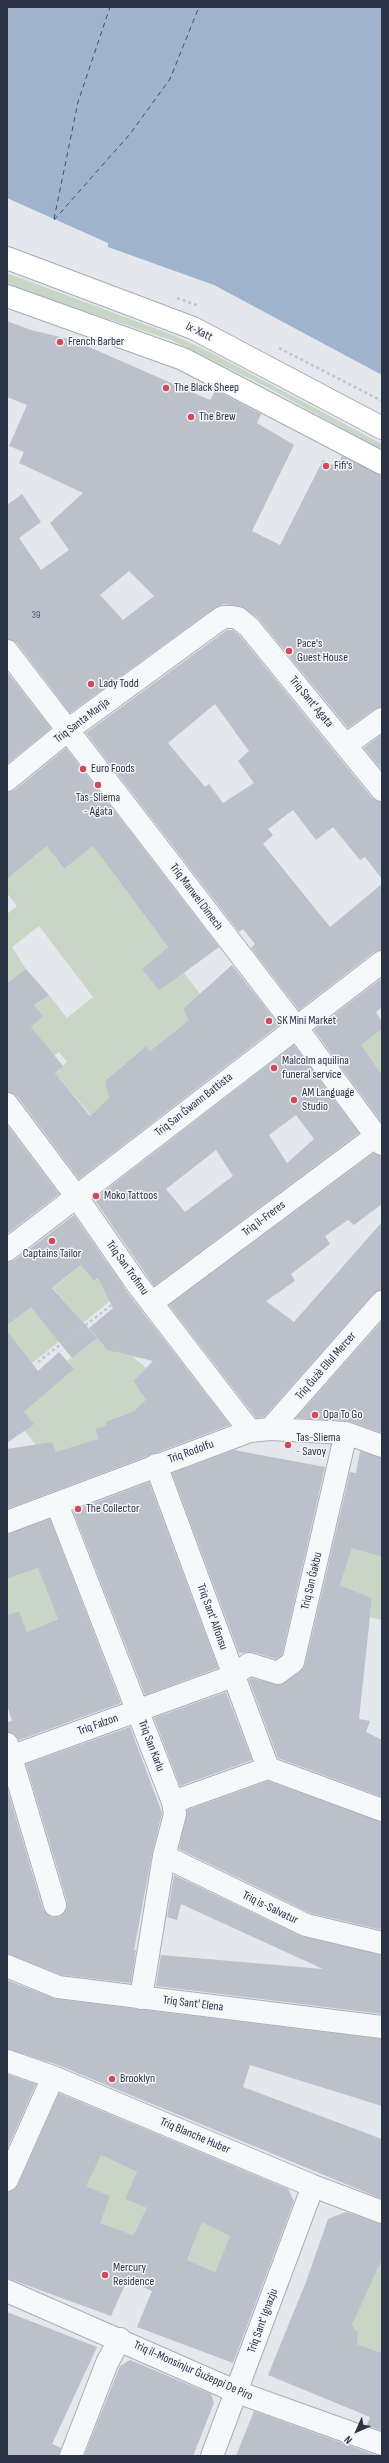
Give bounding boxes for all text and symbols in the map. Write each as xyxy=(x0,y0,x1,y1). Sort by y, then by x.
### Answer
street label: Ix-Xatt xyxy=(183,319,215,345)
place label: French Barber xyxy=(68,335,124,349)
marker: French Barber xyxy=(55,337,65,347)
place label: The Black Sheep xyxy=(174,381,239,395)
marker: The Black Sheep xyxy=(161,383,171,393)
place label: The Brew xyxy=(199,410,236,424)
marker: The Brew xyxy=(186,412,196,422)
place label: Fifi's xyxy=(334,459,352,473)
marker: Fifi's xyxy=(321,461,331,471)
house number: 39 xyxy=(32,609,40,621)
place label: Pace's Guest House xyxy=(297,637,348,665)
marker: Pace's Guest House xyxy=(284,646,294,656)
street label: Triq Sant' Agata xyxy=(286,673,336,731)
place label: Lady Todd xyxy=(99,677,139,691)
marker: Lady Todd xyxy=(86,679,96,689)
street label: Triq Santa Marija xyxy=(51,695,113,747)
place label: Euro Foods xyxy=(91,762,135,776)
marker: Euro Foods xyxy=(78,764,88,774)
marker: Tas-Sliema - Agata xyxy=(93,780,103,790)
place label: Tas-Sliema - Agata xyxy=(76,791,120,819)
street label: Triq Manwel Dimech xyxy=(166,861,226,933)
place label: SK Mini Market xyxy=(277,1014,336,1028)
marker: SK Mini Market xyxy=(264,1016,274,1026)
place label: Malcolm aquilina funeral service xyxy=(282,1054,349,1082)
marker: Malcolm aquilina funeral service xyxy=(269,1063,279,1073)
street label: Triq San Ġwann Battista xyxy=(152,1070,236,1140)
place label: AM Language Studio xyxy=(302,1086,354,1114)
marker: AM Language Studio xyxy=(289,1095,299,1105)
place label: Moko Tattoos xyxy=(104,1189,158,1203)
marker: Moko Tattoos xyxy=(91,1191,101,1201)
street label: Triq il-Freres xyxy=(240,1198,288,1240)
marker: Captains Tailor xyxy=(47,1236,57,1246)
street label: Triq San Trofimu xyxy=(103,1238,151,1298)
place label: Captains Tailor xyxy=(23,1247,81,1261)
street label: Triq Ġużè Ellul Mercer xyxy=(293,1329,359,1403)
place label: Opa To Go xyxy=(323,1408,362,1422)
marker: Opa To Go xyxy=(310,1410,320,1420)
place label: Tas-Sliema - Savoy xyxy=(296,1431,340,1459)
street label: Triq Rodolfu xyxy=(166,1437,216,1467)
marker: Tas-Sliema - Savoy xyxy=(283,1440,293,1450)
place label: The Collector xyxy=(86,1502,139,1516)
marker: The Collector xyxy=(73,1504,83,1514)
street label: Triq San Ġakbu xyxy=(298,1551,326,1611)
street label: Triq Sant' Alfonsu xyxy=(193,1582,231,1652)
street label: Triq Falzon xyxy=(76,1711,120,1739)
street label: Triq San Karlu xyxy=(135,1718,167,1774)
street label: Triq is-Salvatur xyxy=(240,1888,300,1928)
street label: Triq Sant' Elena xyxy=(162,1993,224,2015)
place label: Brooklyn xyxy=(120,2072,155,2086)
marker: Brooklyn xyxy=(107,2074,117,2084)
street label: Triq Blanche Huber xyxy=(158,2115,232,2157)
place label: Mercury Residence xyxy=(113,2261,154,2289)
marker: Mercury Residence xyxy=(100,2270,110,2280)
street label: Triq Sant' Ignazju xyxy=(245,2287,281,2355)
street label: Triq il-Monsinjur Ġużeppi De Piro xyxy=(131,2338,255,2404)
north arrow xyxy=(337,2411,377,2451)
text: N xyxy=(341,2433,355,2447)

